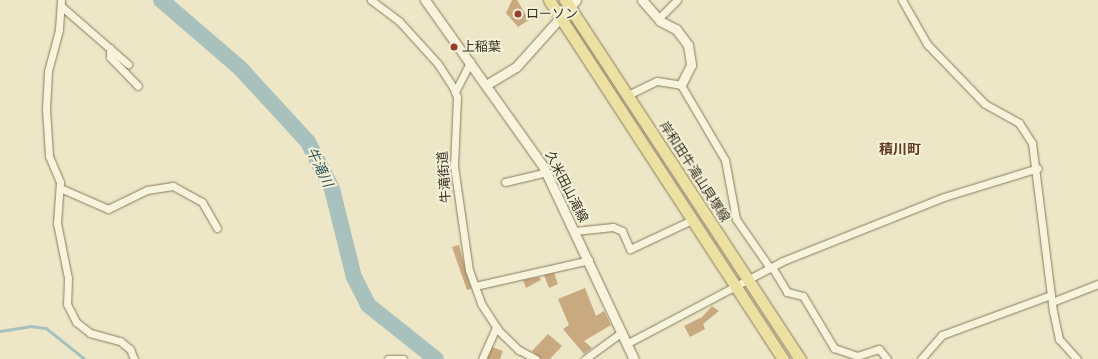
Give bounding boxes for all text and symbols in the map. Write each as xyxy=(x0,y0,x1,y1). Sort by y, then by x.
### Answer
place label: ローソン xyxy=(526,6,578,22)
marker: ローソン xyxy=(513,9,523,19)
place label: 上稲葉 xyxy=(462,39,501,55)
marker: 上稲葉 xyxy=(449,42,459,52)
street label: 岸和田牛滝山貝塚線 xyxy=(656,119,732,225)
district label: 積川町 xyxy=(879,141,921,157)
water label: 牛滝川 xyxy=(303,144,337,190)
street label: 久米田山滝線 xyxy=(541,149,591,225)
street label: 牛滝街道 xyxy=(435,151,455,203)

